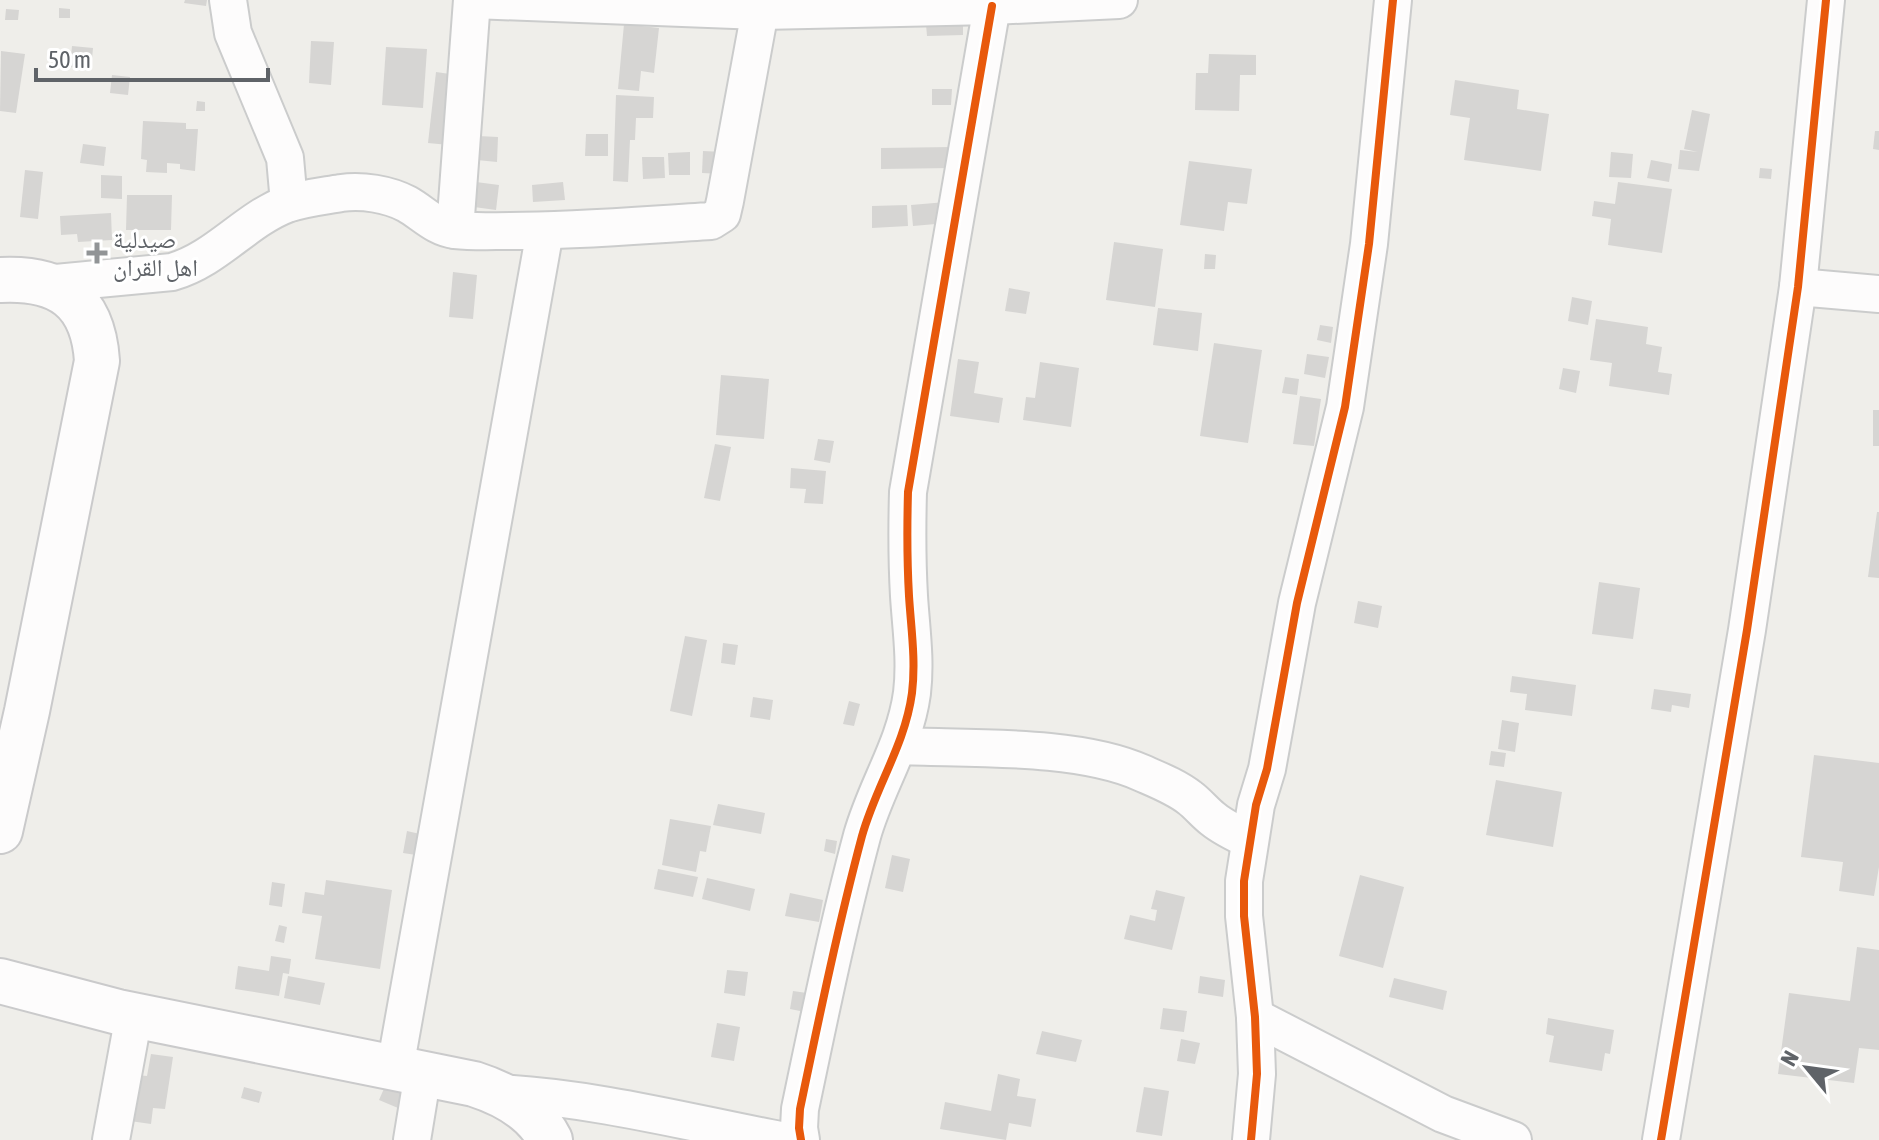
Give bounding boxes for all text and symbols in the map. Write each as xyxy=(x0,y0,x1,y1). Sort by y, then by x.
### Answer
scale bar xyxy=(36,32,268,82)
text: 50 m xyxy=(48,46,91,73)
place label: صيدلية اهل القران xyxy=(113,226,198,282)
marker: صيدلية اهل القران xyxy=(88,244,106,262)
north arrow xyxy=(1767,1028,1847,1108)
text: N xyxy=(1775,1046,1804,1070)

